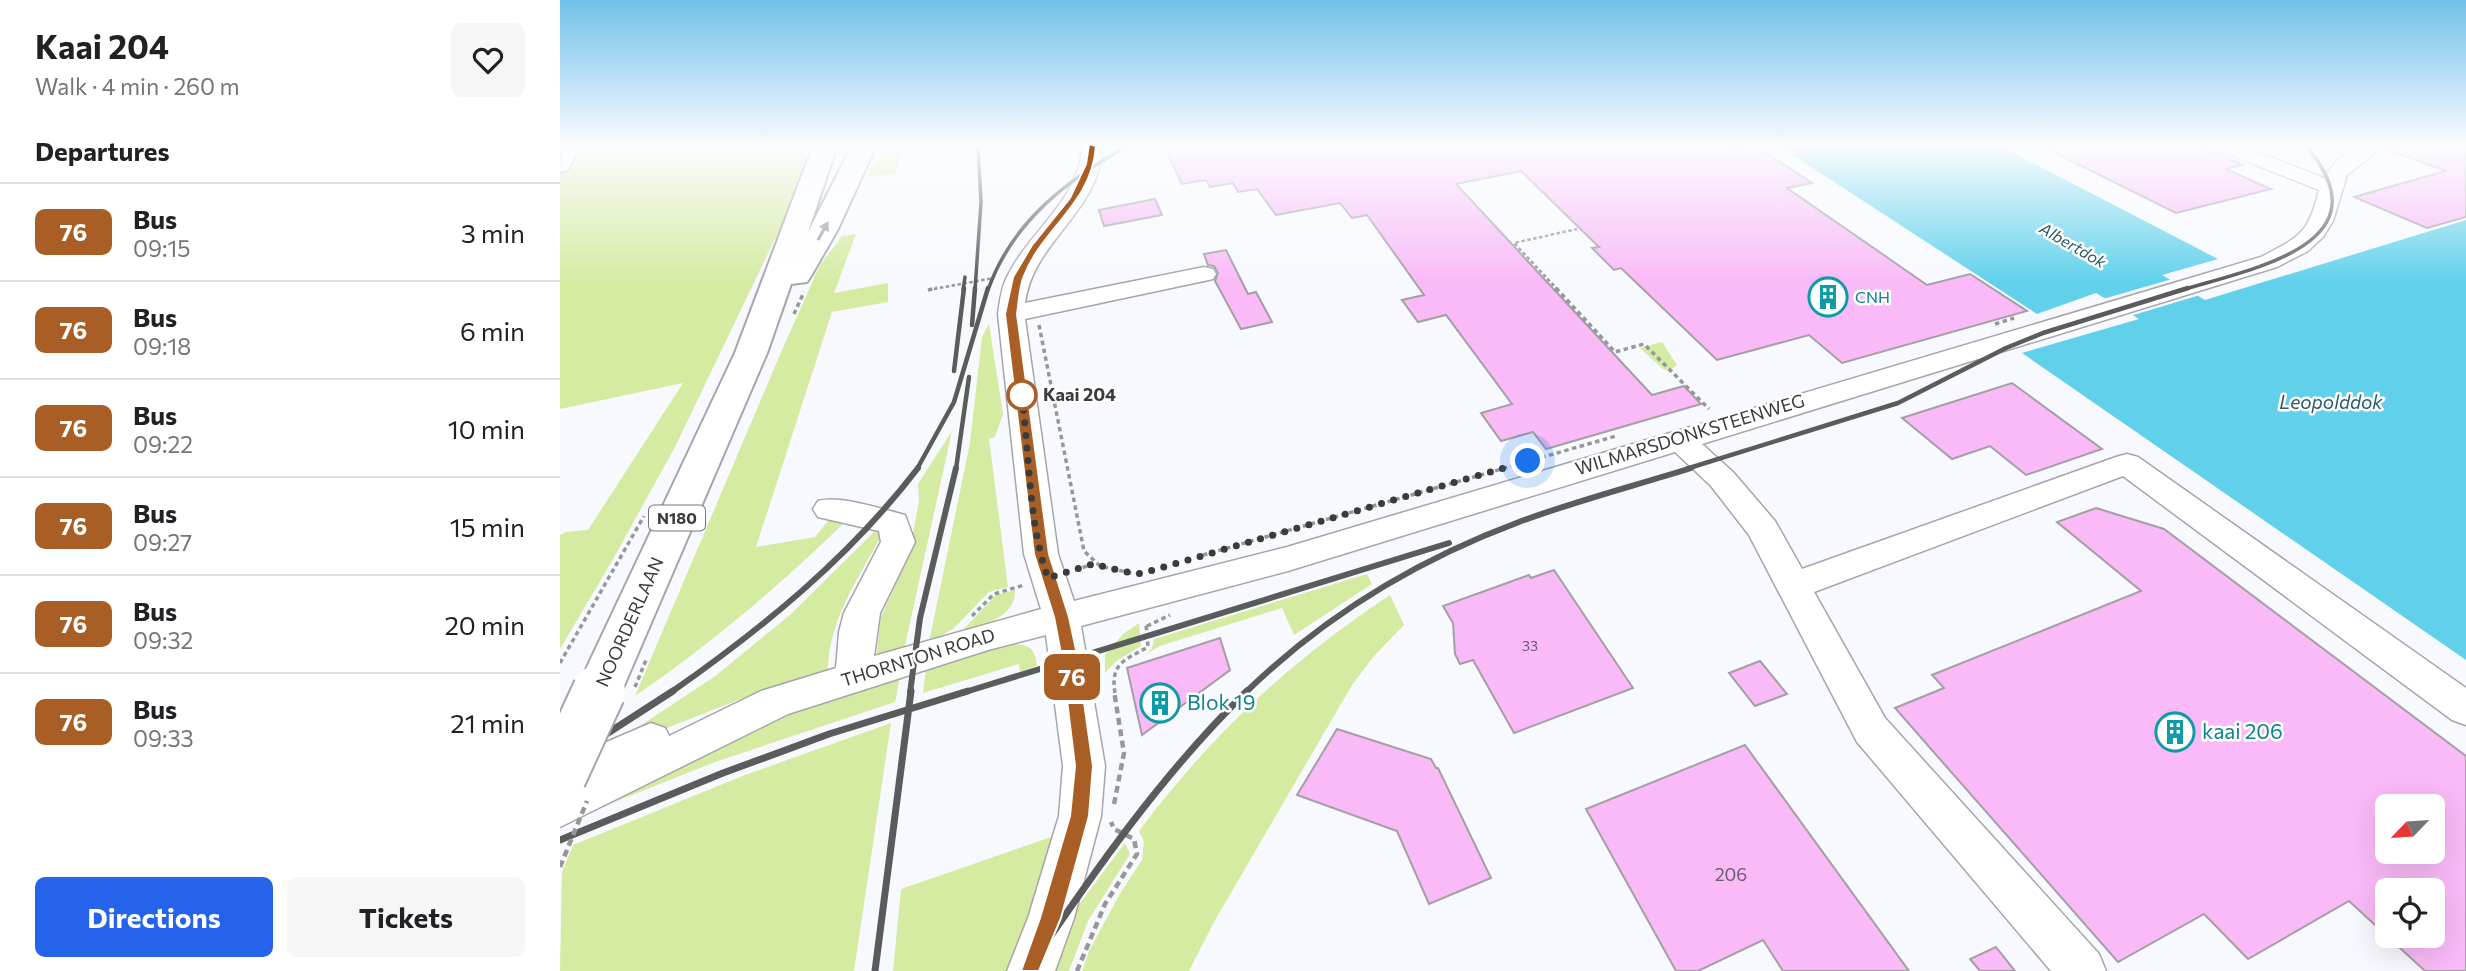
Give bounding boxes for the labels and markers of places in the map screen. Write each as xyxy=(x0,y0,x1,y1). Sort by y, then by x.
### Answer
building icon: CNH xyxy=(1807,276,1849,318)
place label: CNH xyxy=(1855,287,1890,306)
marker: Kaai 204 xyxy=(1007,380,1037,410)
place label: Kaai 204 xyxy=(1043,383,1116,405)
building icon: Blok 19 xyxy=(1139,682,1181,724)
place label: Blok 19 xyxy=(1187,689,1256,714)
building icon: kaai 206 xyxy=(2154,711,2196,753)
place label: kaai 206 xyxy=(2202,718,2283,743)

